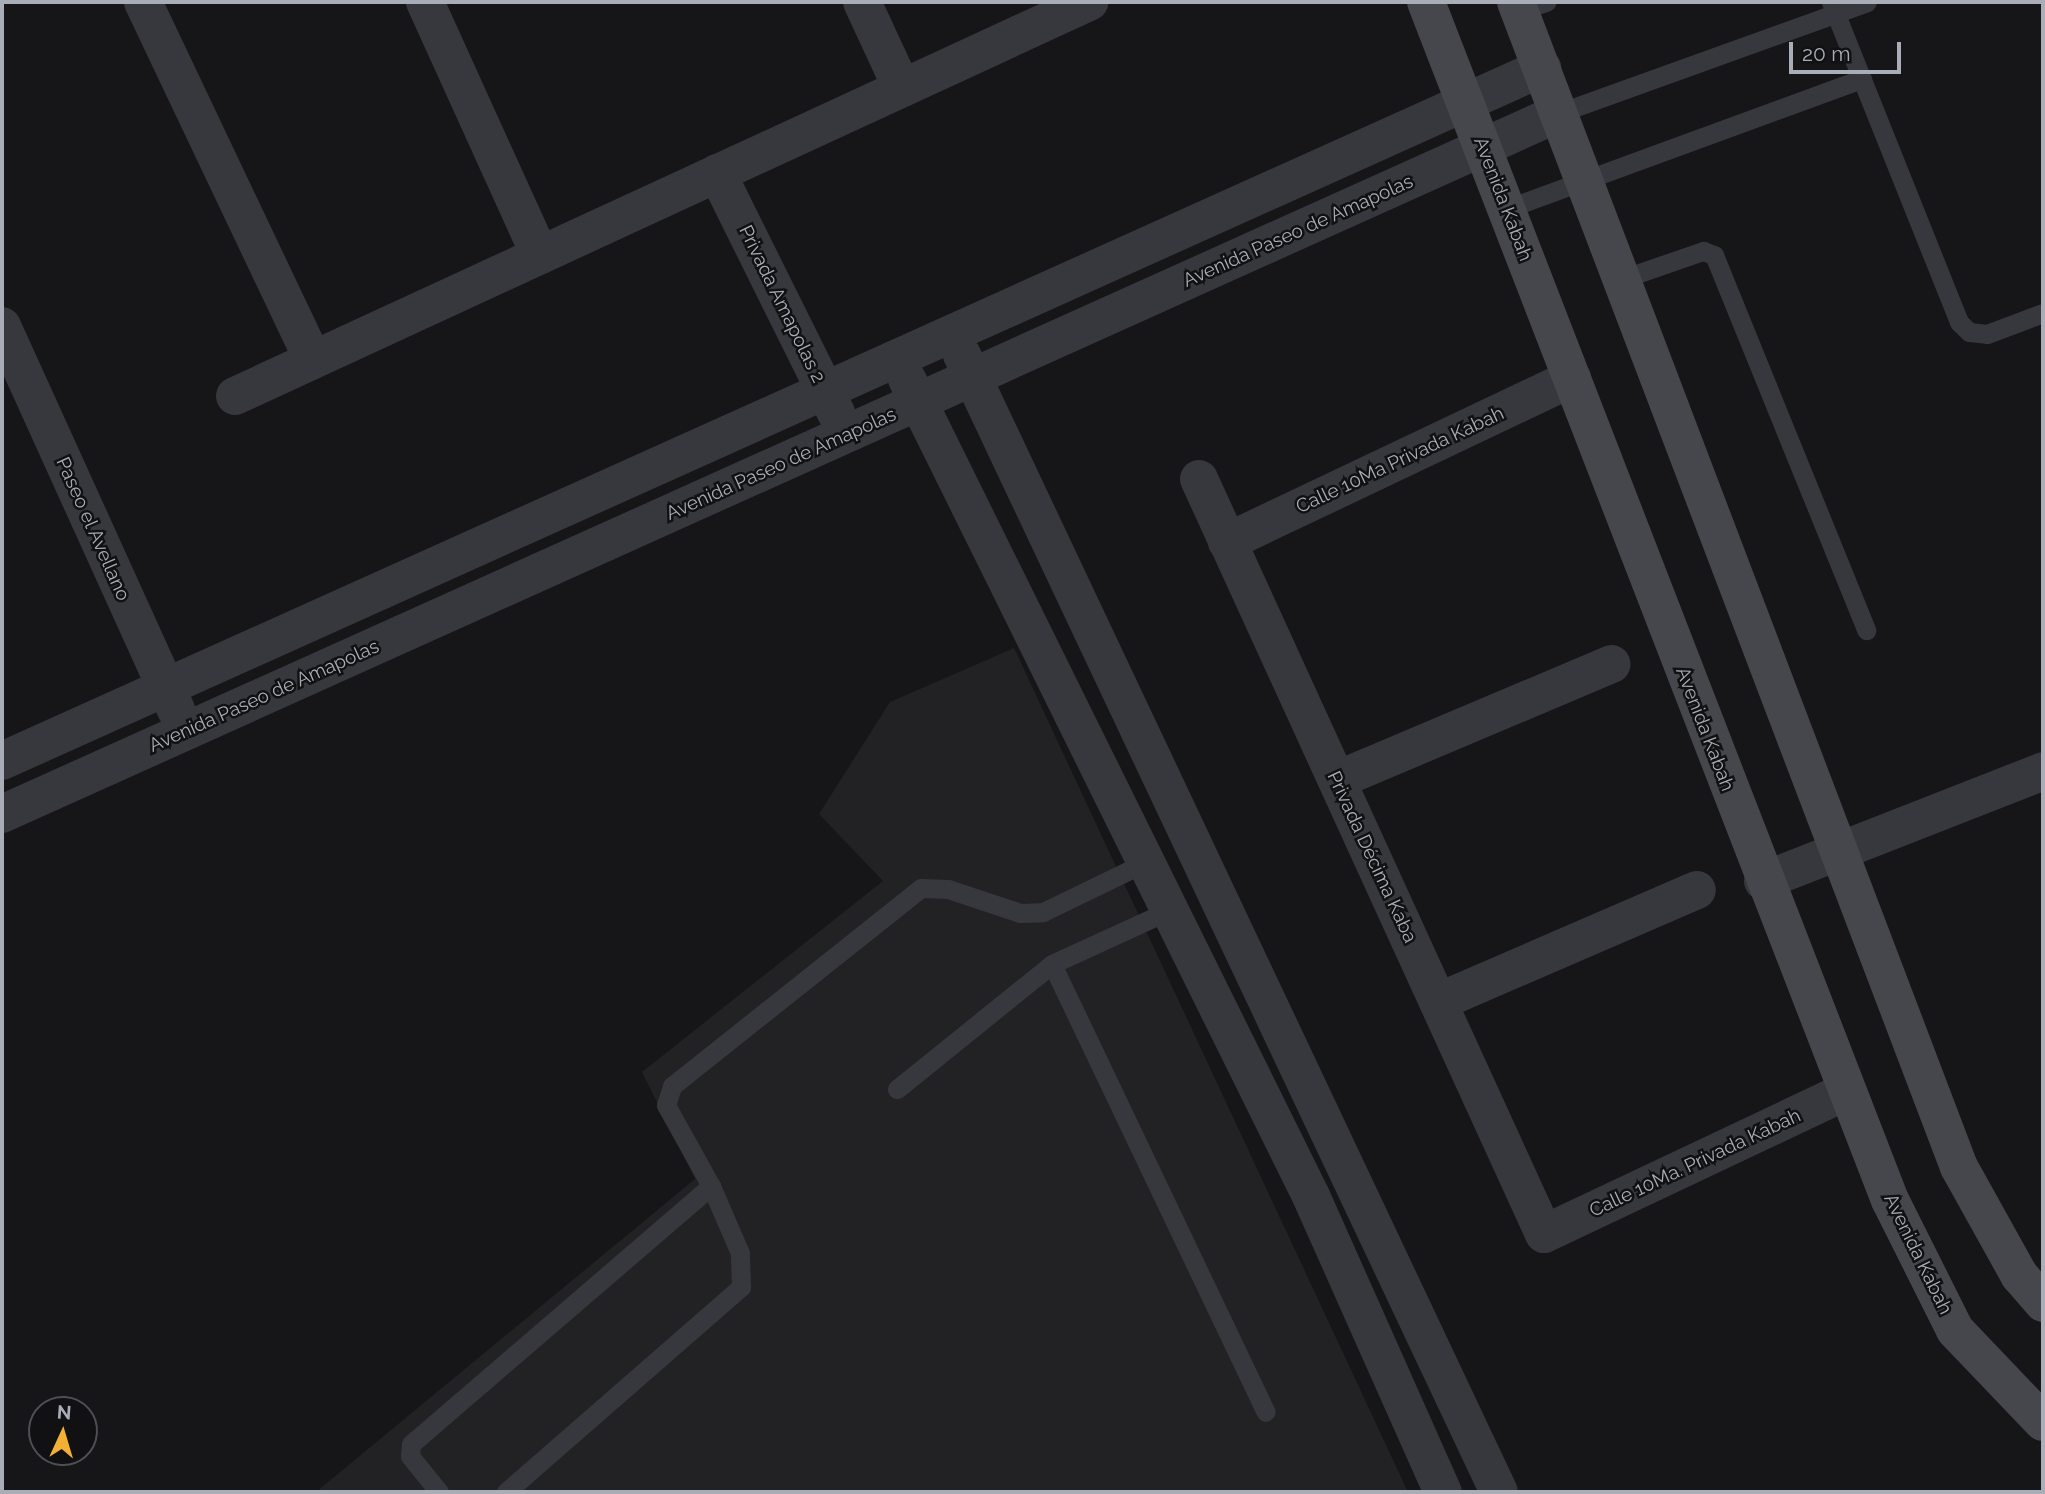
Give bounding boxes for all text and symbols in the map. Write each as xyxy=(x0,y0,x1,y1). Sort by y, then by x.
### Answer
scale bar xyxy=(1793,28,1905,72)
text: 20 m xyxy=(1802,41,1850,66)
street label: Avenida Kabah xyxy=(1469,134,1537,264)
street label: Avenida Paseo de Amapolas xyxy=(1179,170,1417,292)
street label: Privada Amapolas 2 xyxy=(734,221,830,387)
street label: Calle 10Ma Privada Kabah xyxy=(1292,402,1508,518)
street label: Avenida Paseo de Amapolas xyxy=(662,403,900,525)
street label: Paseo el Avellano xyxy=(51,453,135,605)
street label: Avenida Paseo de Amapolas xyxy=(145,635,383,757)
street label: Avenida Kabah xyxy=(1671,664,1739,794)
street label: Privada Décima Kaba xyxy=(1322,768,1422,946)
street label: Calle 10Ma. Privada Kabah xyxy=(1586,1104,1804,1222)
street label: Avenida Kabah xyxy=(1879,1190,1957,1318)
north arrow xyxy=(28,1396,98,1466)
text: N xyxy=(56,1401,72,1424)

